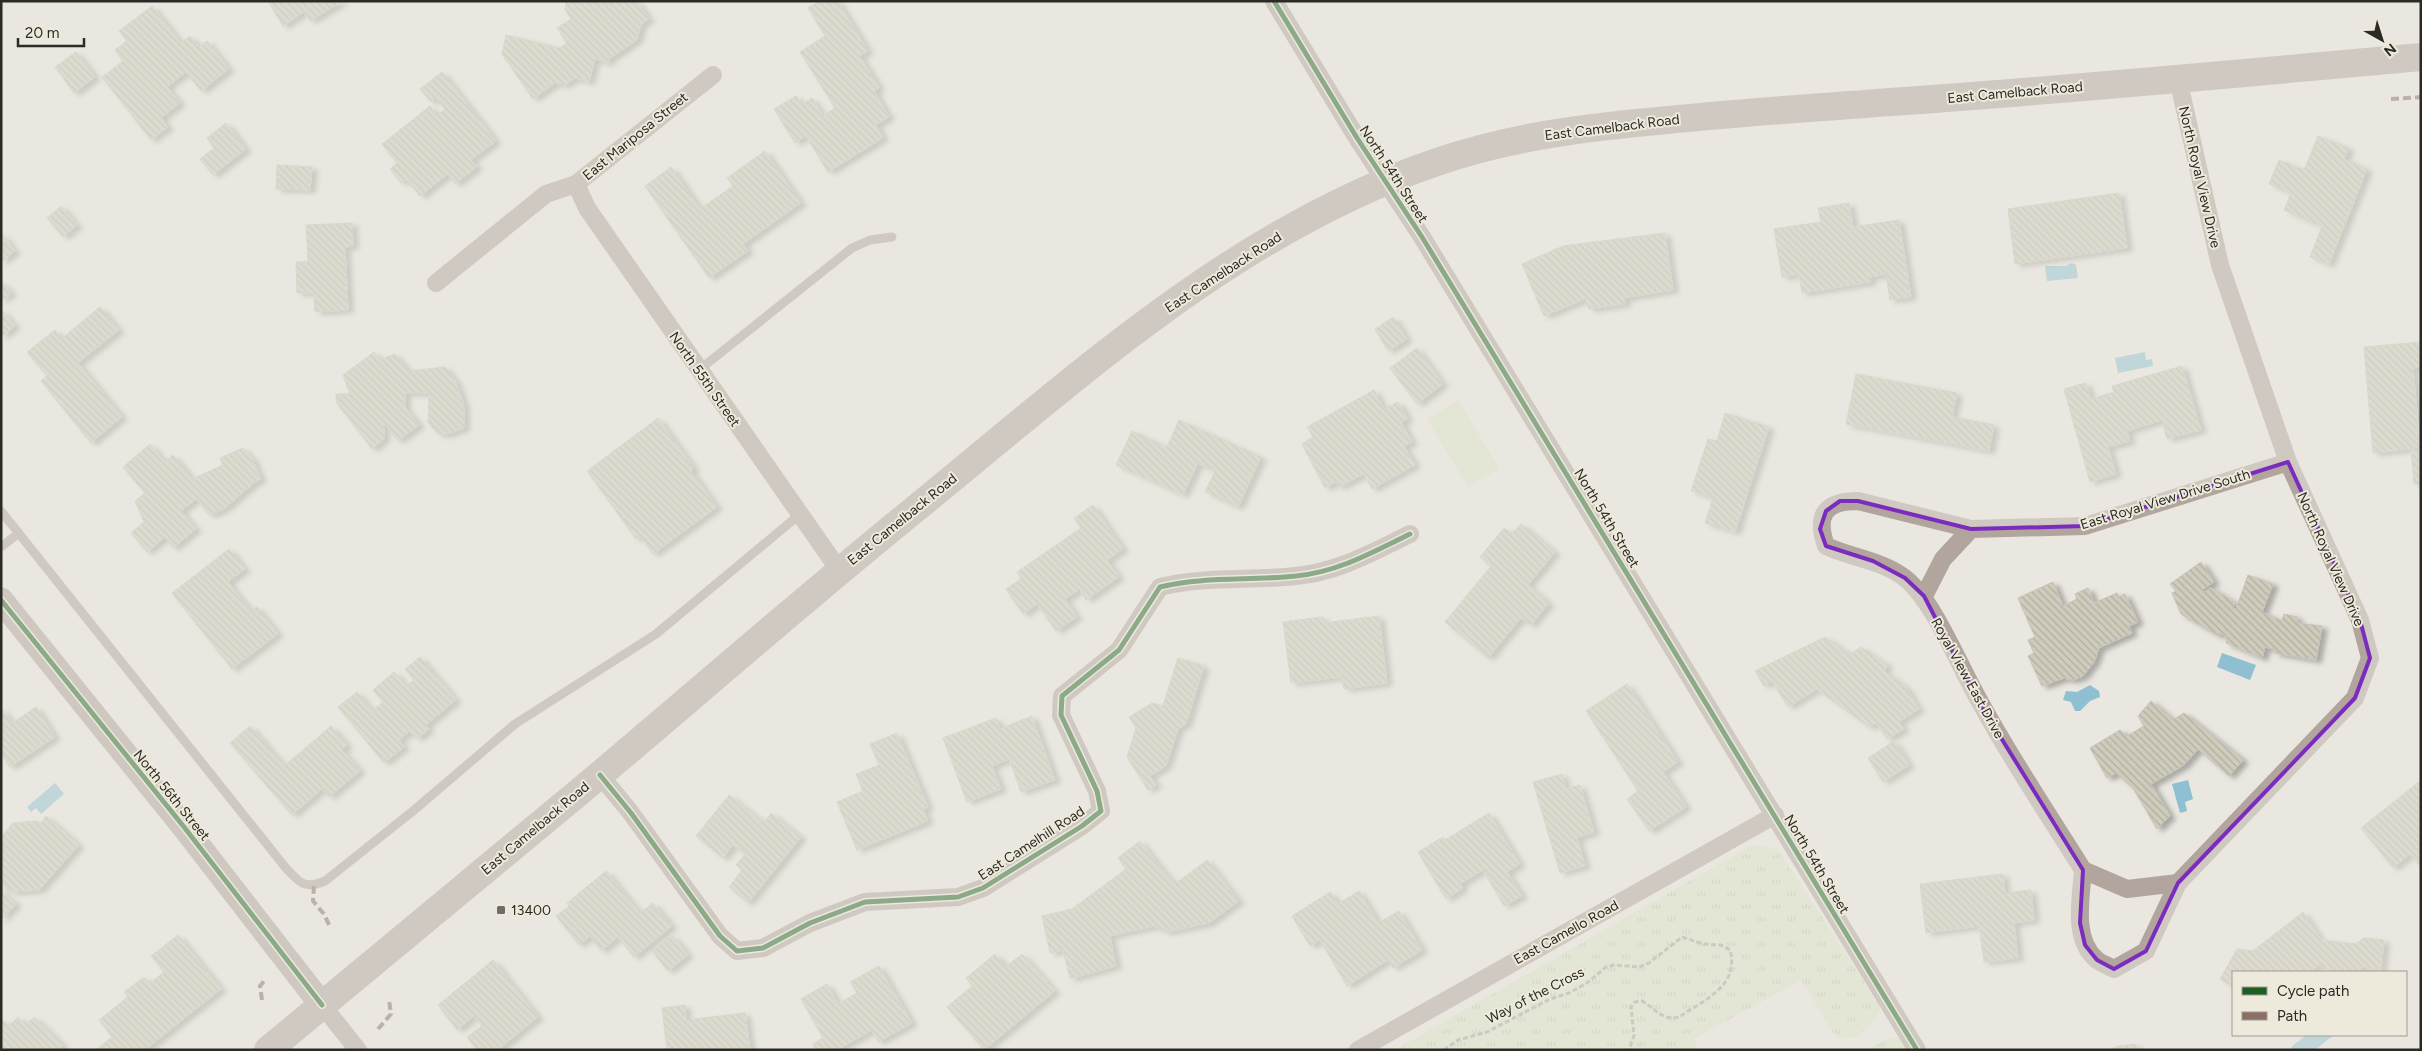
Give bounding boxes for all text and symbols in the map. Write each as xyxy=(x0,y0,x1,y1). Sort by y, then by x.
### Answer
scale bar xyxy=(18,15,84,47)
north arrow xyxy=(2357,15,2407,65)
text: 20 m xyxy=(25,24,59,42)
text: N xyxy=(2380,40,2399,60)
street label: East Camelback Road xyxy=(1947,78,2084,107)
street label: East Mariposa Street xyxy=(579,89,691,184)
street label: North Royal View Drive xyxy=(2175,105,2224,250)
street label: East Camelback Road xyxy=(1544,111,1681,144)
street label: North 54th Street xyxy=(1356,122,1431,226)
street label: East Camelback Road xyxy=(1162,228,1285,317)
street label: North 55th Street xyxy=(665,328,744,430)
street label: East Royal View Drive South xyxy=(2078,465,2252,533)
street label: North 54th Street xyxy=(1570,466,1643,571)
street label: East Camelback Road xyxy=(844,470,960,569)
street label: North Royal View Drive xyxy=(2293,489,2368,629)
street label: Royal View East Drive xyxy=(1927,615,2008,742)
street label: North 56th Street xyxy=(130,746,213,844)
street label: East Camelback Road xyxy=(478,778,593,879)
street label: East Camelhill Road xyxy=(975,803,1088,884)
street label: North 54th Street xyxy=(1780,812,1853,917)
street label: East Camello Road xyxy=(1511,897,1622,968)
place label: 13400 xyxy=(511,902,551,919)
marker: 13400 xyxy=(495,904,507,916)
street label: Way of the Cross xyxy=(1483,963,1587,1027)
legend xyxy=(2232,971,2407,1036)
text: Cycle path xyxy=(2277,982,2349,1000)
text: Path xyxy=(2277,1007,2307,1025)

